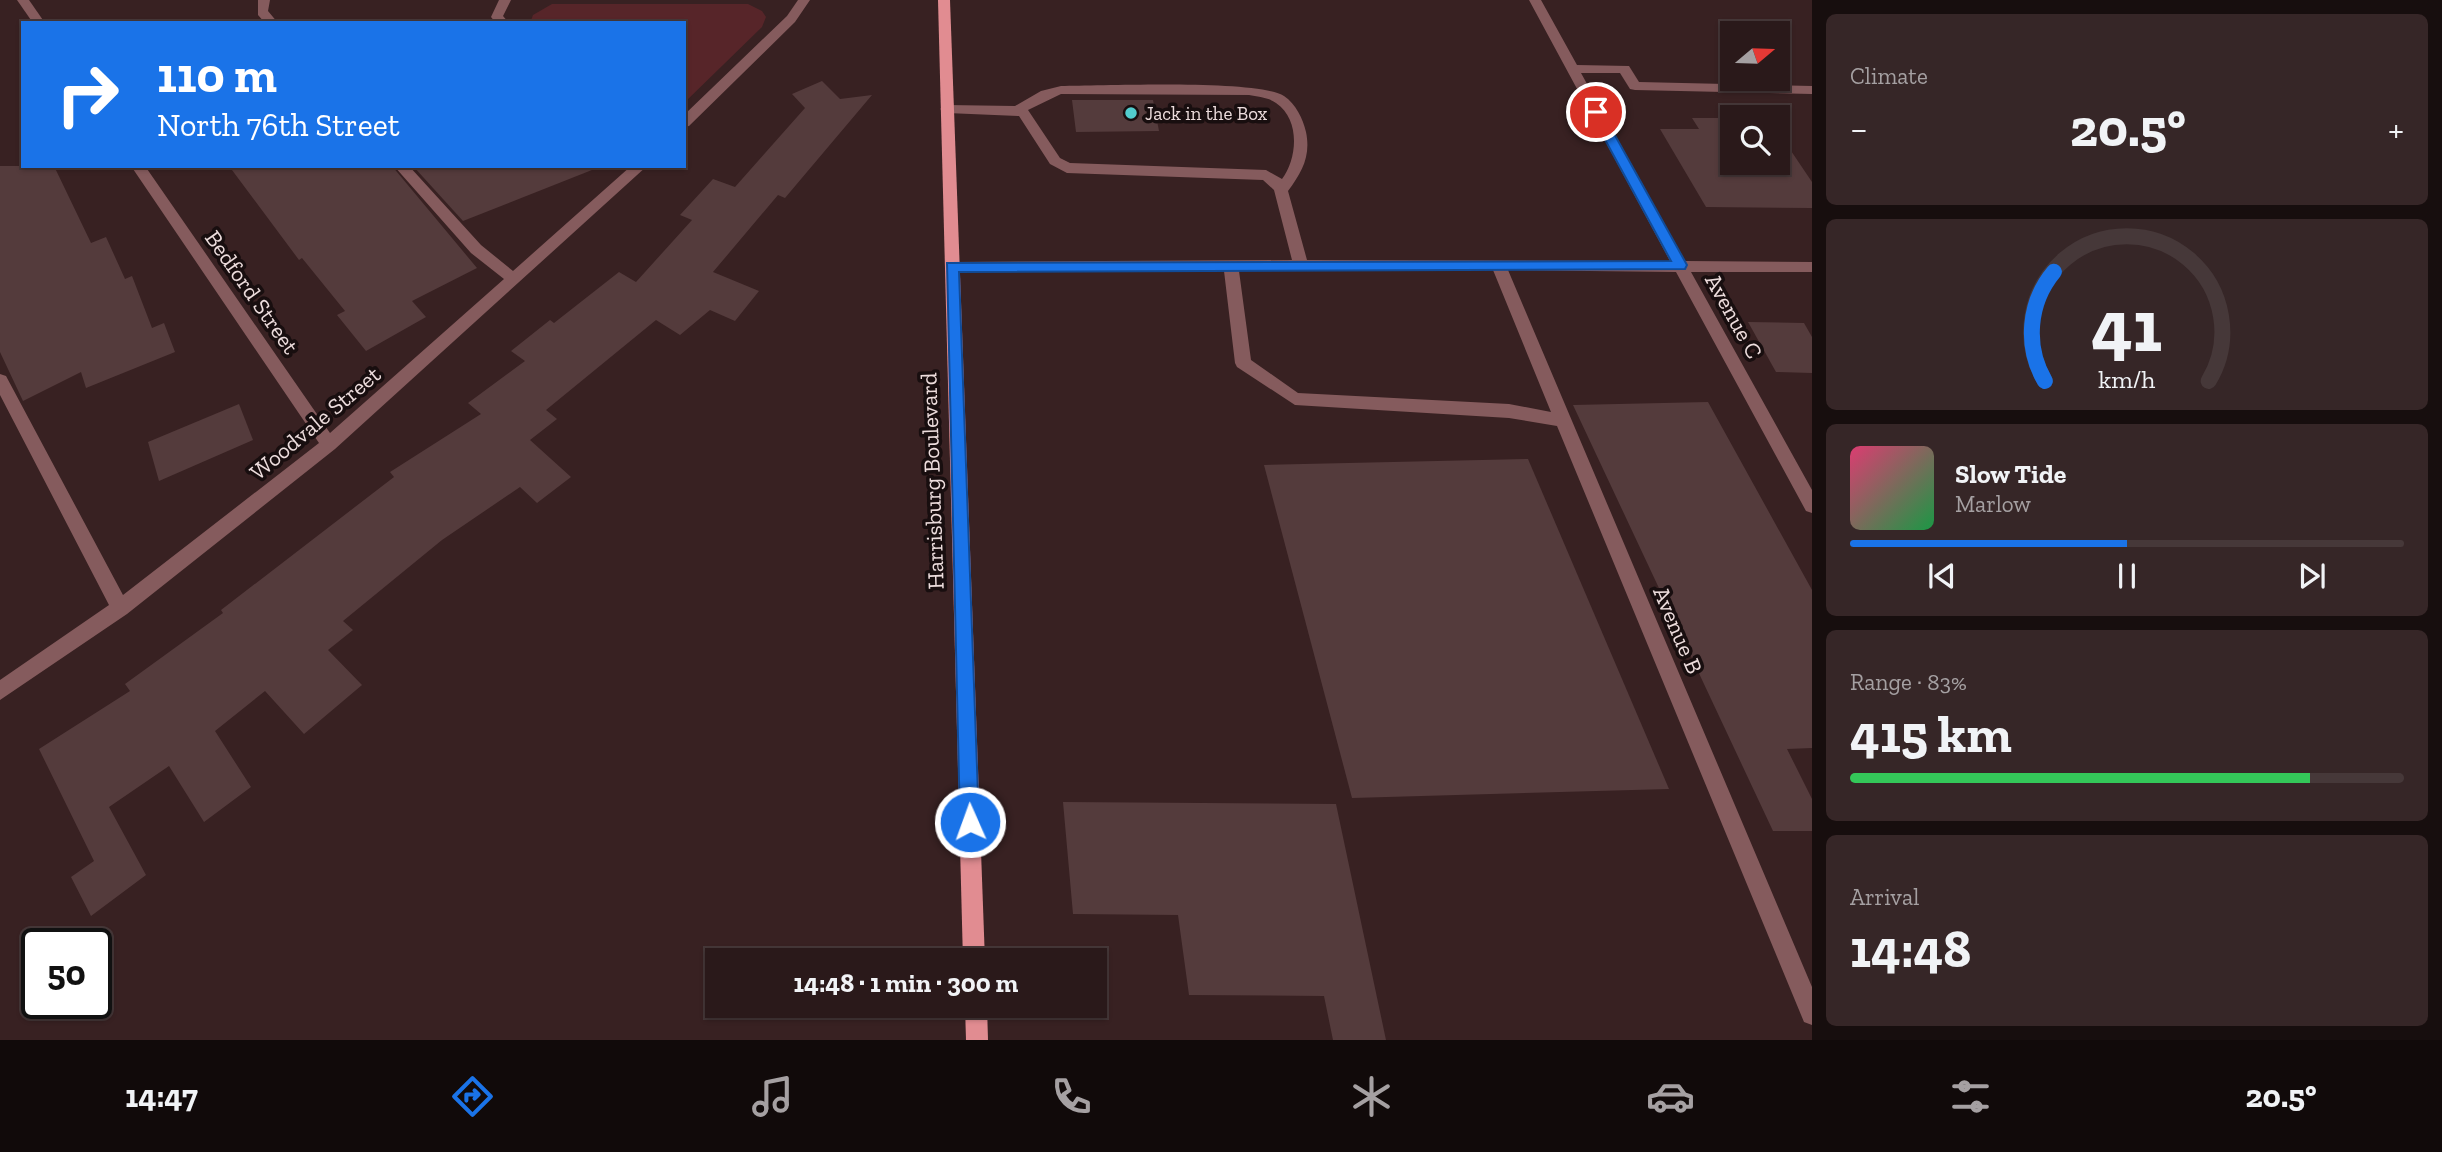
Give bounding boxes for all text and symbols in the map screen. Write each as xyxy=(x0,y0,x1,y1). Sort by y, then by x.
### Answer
north arrow xyxy=(1720,21,1790,91)
map controls xyxy=(1720,21,1790,175)
text: 110 m xyxy=(157,46,277,105)
icon: right xyxy=(42,49,133,140)
text: Climate xyxy=(1850,62,1928,90)
pin xyxy=(1566,82,1626,142)
icon: arrive xyxy=(1577,93,1615,131)
text: 20.5° xyxy=(2070,97,2186,159)
place label: Jack in the Box xyxy=(1145,102,1268,125)
marker: Jack in the Box xyxy=(1123,105,1139,121)
button: search xyxy=(1720,105,1790,175)
text: North 76th Street xyxy=(157,106,400,144)
text: − xyxy=(1850,106,1868,152)
text: + xyxy=(2388,106,2404,152)
street label: Bedford Street xyxy=(199,225,305,360)
street label: Avenue C xyxy=(1699,269,1769,363)
text: 41 xyxy=(2092,282,2162,370)
street label: Woodvale Street xyxy=(244,360,386,486)
text: km/h xyxy=(2098,364,2156,394)
street label: Harrisburg Boulevard xyxy=(914,372,950,590)
text: Slow Tide xyxy=(1955,458,2066,490)
text: Marlow xyxy=(1955,490,2031,518)
icon: previous xyxy=(1923,557,1961,595)
icon: pause xyxy=(2108,557,2146,595)
icon: next xyxy=(2293,557,2331,595)
street label: Avenue B xyxy=(1647,582,1709,678)
text: Range · 83% xyxy=(1850,668,1967,696)
text: 415 km xyxy=(1850,703,2012,765)
position arrow xyxy=(933,785,1007,859)
text: Arrival xyxy=(1850,883,1919,911)
text: 14:48 xyxy=(1850,918,1971,980)
speed limit sign: 50 xyxy=(21,928,112,1019)
text: 14:48 · 1 min · 300 m xyxy=(794,967,1018,999)
icon: directions xyxy=(448,1072,497,1121)
icon: music xyxy=(748,1072,797,1121)
icon: phone xyxy=(1047,1072,1096,1121)
icon: climate xyxy=(1347,1072,1396,1121)
icon: car xyxy=(1646,1072,1695,1121)
icon: filters xyxy=(1946,1072,1995,1121)
text: 14:47 xyxy=(125,1077,198,1115)
text: 20.5° xyxy=(2245,1077,2317,1115)

